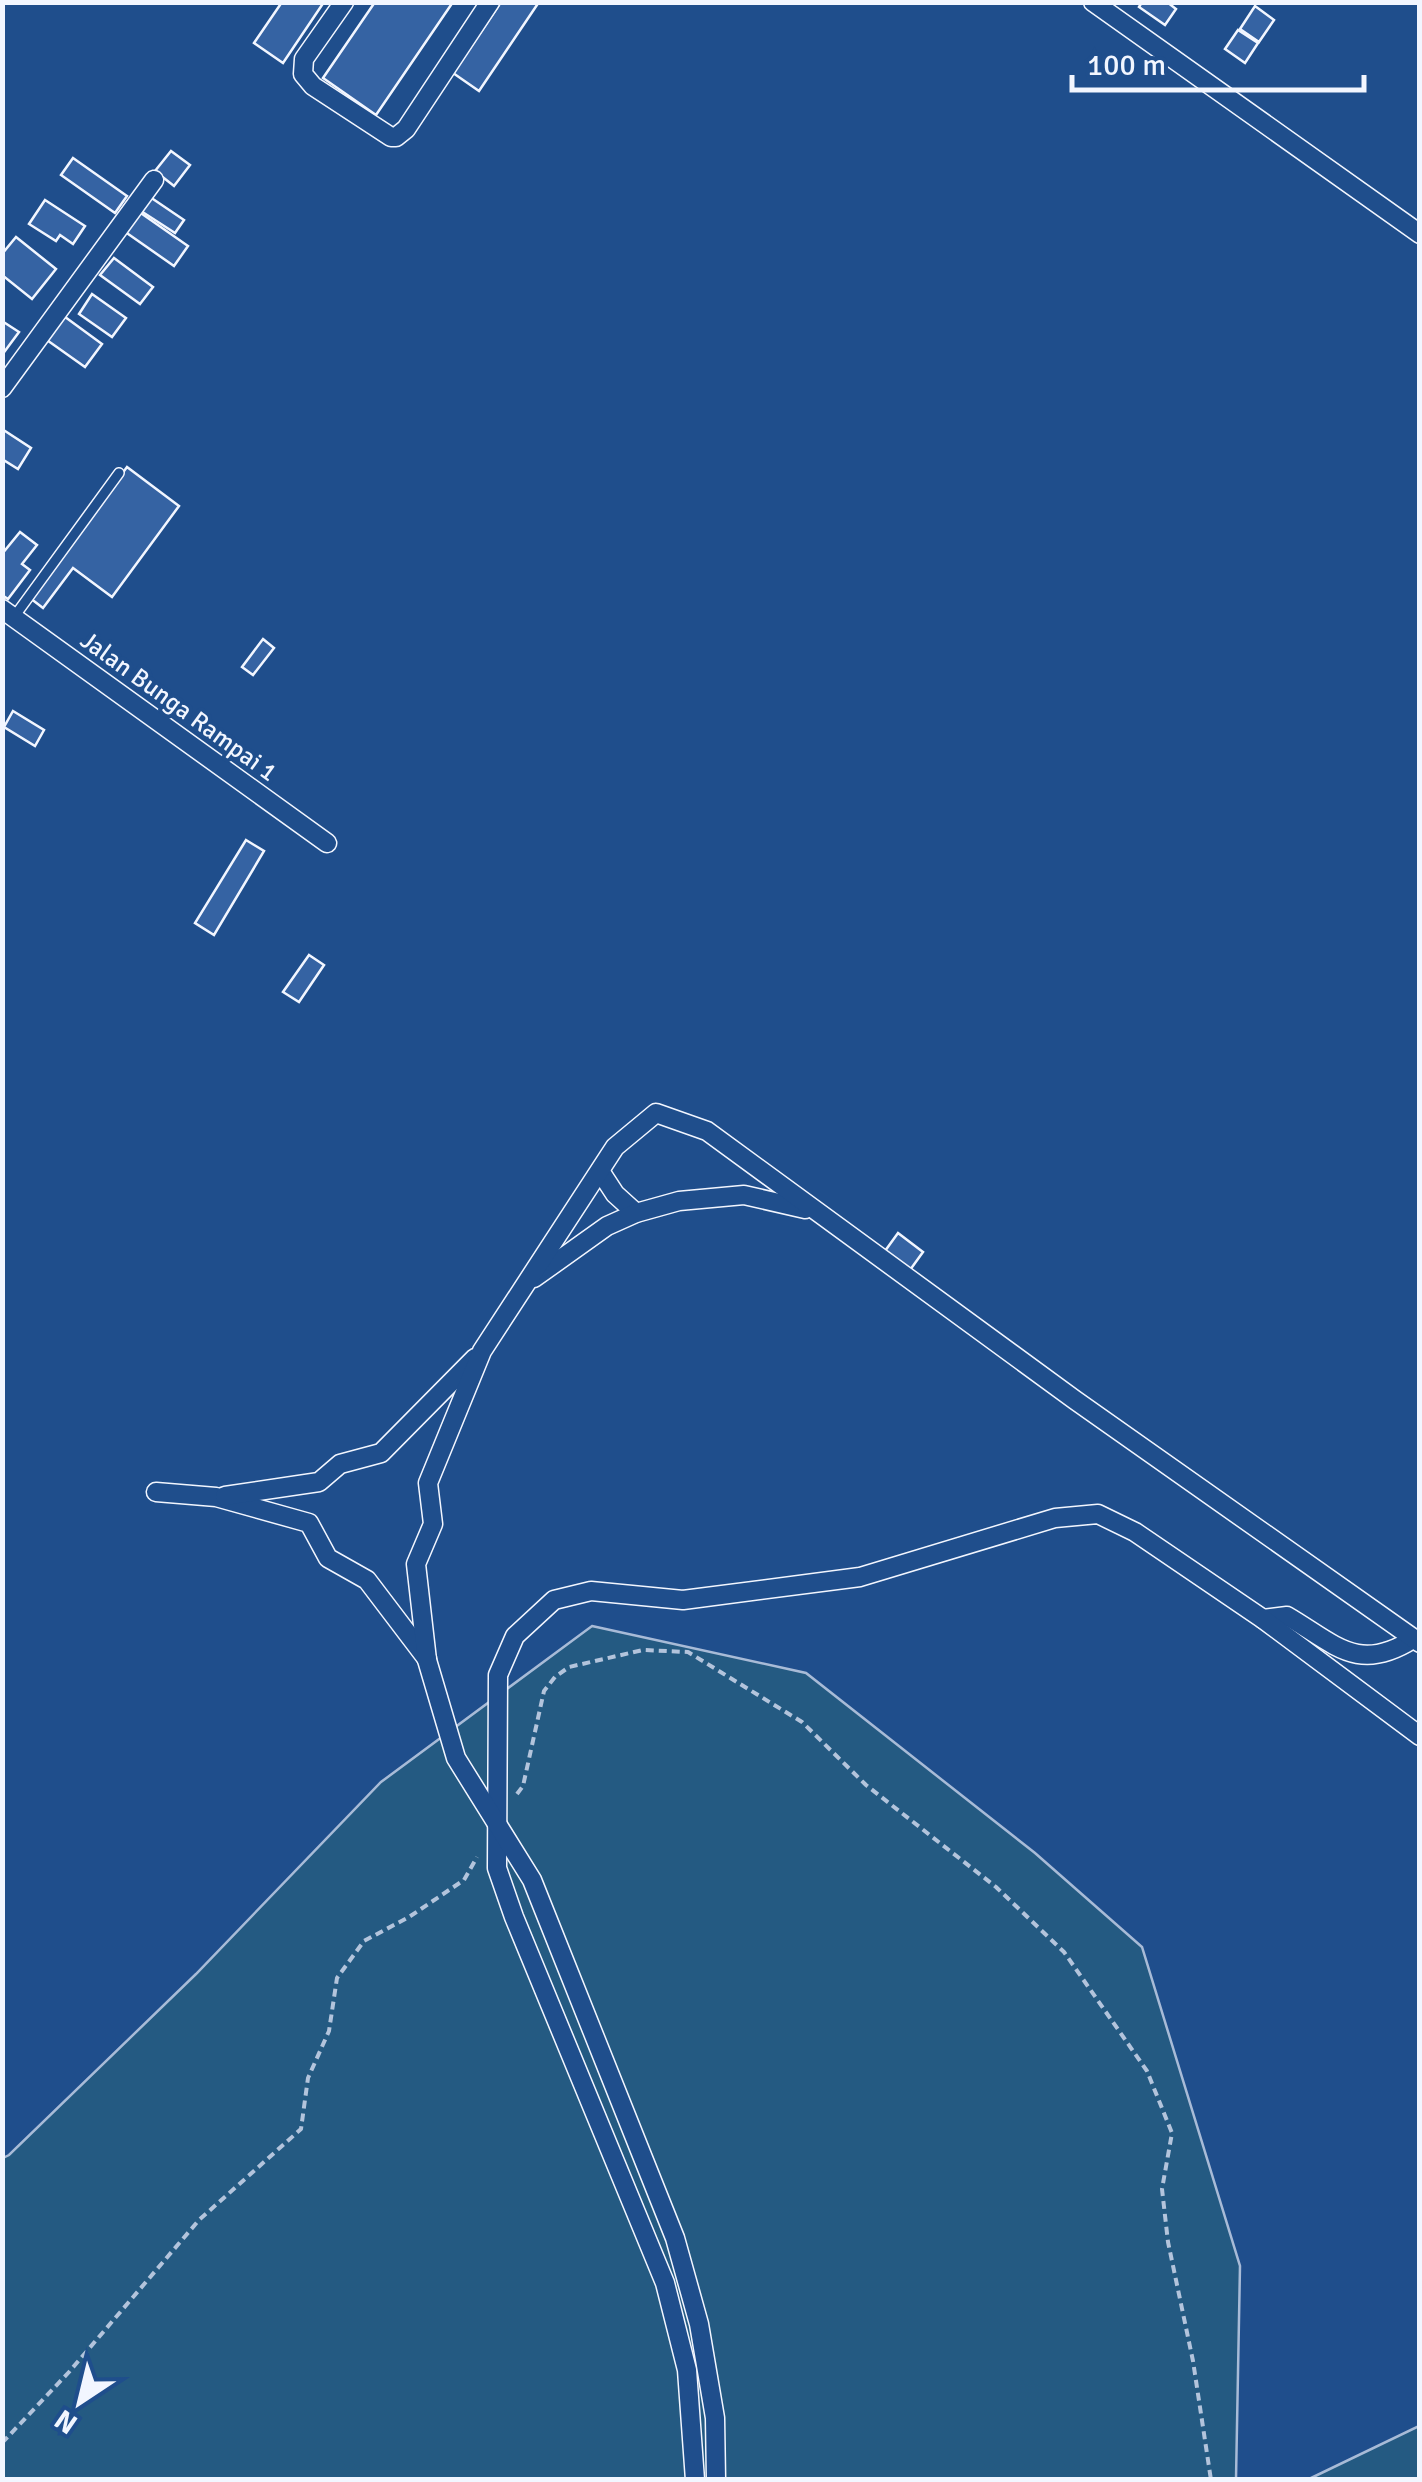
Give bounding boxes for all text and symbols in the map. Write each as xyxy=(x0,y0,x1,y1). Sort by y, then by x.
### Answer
scale bar xyxy=(1072,30,1364,92)
text: 100 m xyxy=(1087,47,1166,84)
street label: Jalan Bunga Rampai 1 xyxy=(75,624,283,788)
north arrow xyxy=(30,2352,130,2452)
text: N xyxy=(49,2402,84,2441)

